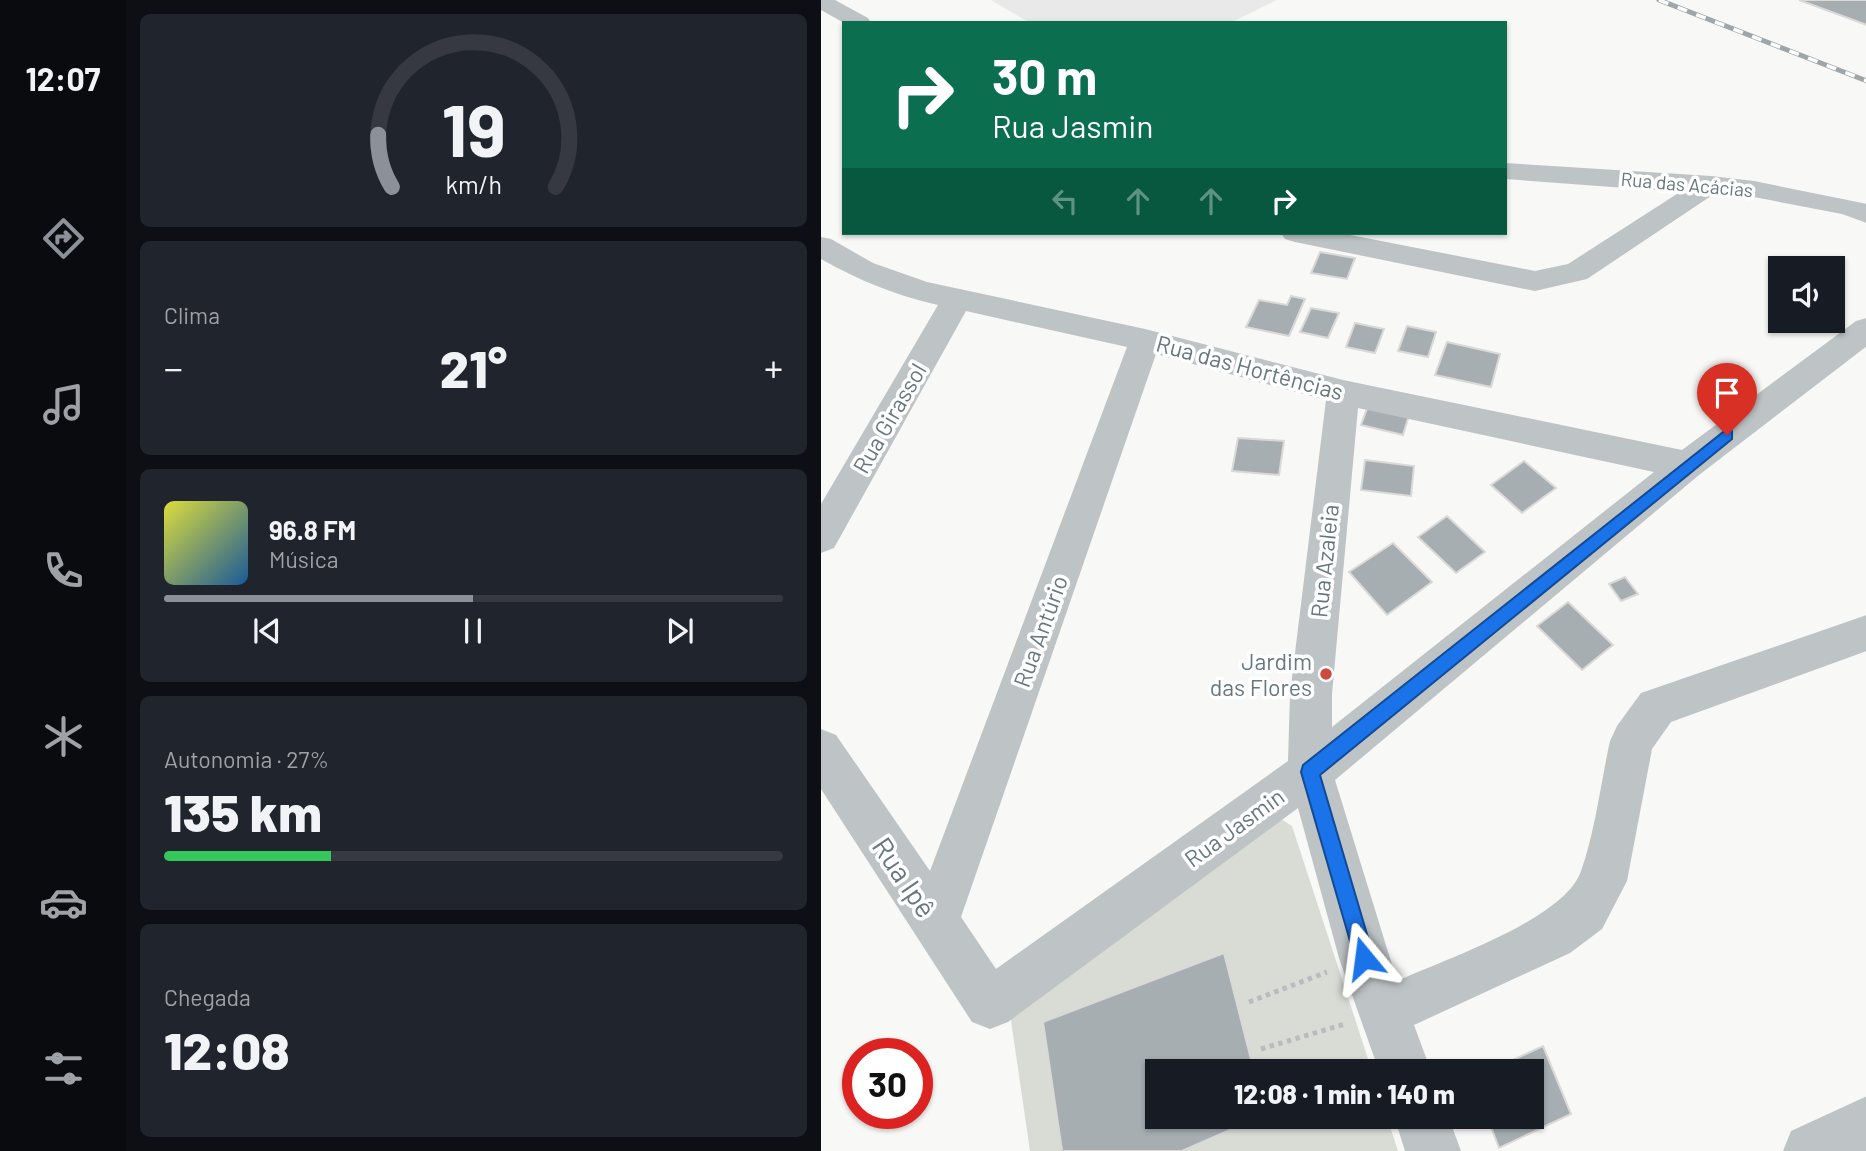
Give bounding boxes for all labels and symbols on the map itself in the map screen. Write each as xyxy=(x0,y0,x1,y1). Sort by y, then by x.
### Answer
street label: Rua das Acácias xyxy=(1620,167,1754,201)
street label: Rua das Hortências xyxy=(1154,329,1346,405)
street label: Rua Girassol xyxy=(846,358,932,478)
pin xyxy=(1697,363,1757,435)
street label: Rua Azaleia xyxy=(1304,503,1344,619)
street label: Rua Antúrio xyxy=(1007,571,1073,691)
place label: Jardim das Flores xyxy=(1210,647,1312,701)
marker: Jardim das Flores xyxy=(1318,666,1334,682)
street label: Rua Jasmin xyxy=(1179,782,1289,872)
street label: Rua Ipê xyxy=(866,830,944,924)
position arrow xyxy=(1327,921,1401,995)
speed limit sign: 30 xyxy=(842,1038,933,1129)

